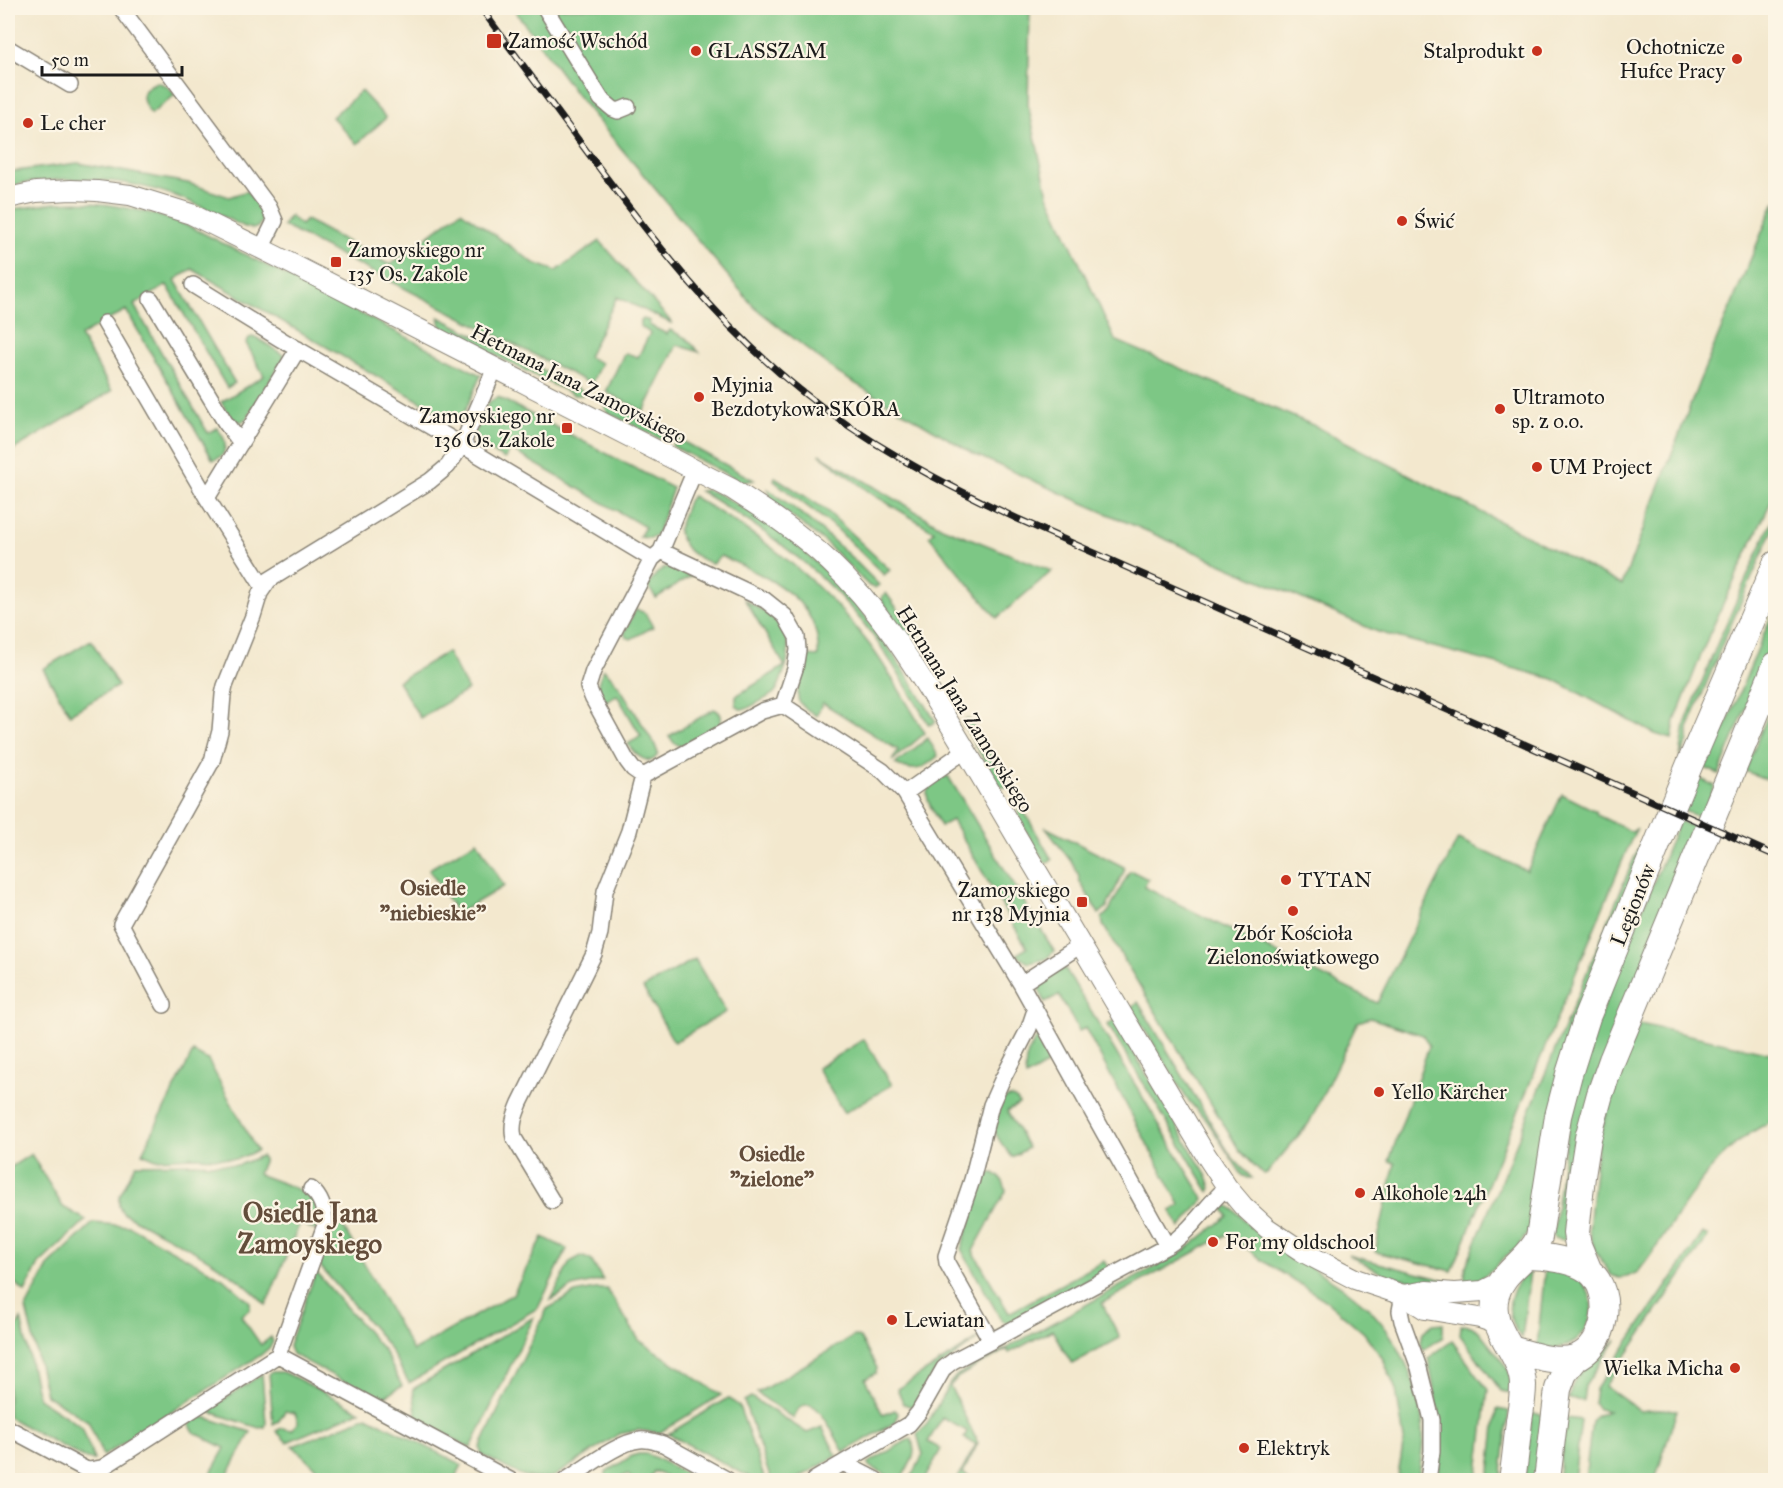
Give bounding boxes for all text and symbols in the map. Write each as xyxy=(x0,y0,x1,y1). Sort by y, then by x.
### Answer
place label: Zamość Wschód xyxy=(508,28,648,54)
marker: Zamość Wschód xyxy=(485,32,503,50)
place label: Ochotnicze Hufce Pracy xyxy=(1619,34,1726,84)
place label: GLASSZAM xyxy=(708,38,827,64)
place label: Stalprodukt xyxy=(1423,38,1526,64)
scale bar xyxy=(42,39,182,77)
marker: GLASSZAM xyxy=(689,44,703,58)
marker: Stalprodukt xyxy=(1530,44,1544,58)
text: 50 m xyxy=(51,49,89,71)
marker: Ochotnicze Hufce Pracy xyxy=(1730,52,1744,66)
place label: Le cher xyxy=(40,110,106,136)
marker: Le cher xyxy=(21,116,35,130)
place label: Świć xyxy=(1414,207,1455,234)
marker: Świć xyxy=(1395,214,1409,228)
place label: Zamoyskiego nr 135 Os. Zakole xyxy=(348,237,484,287)
marker: Zamoyskiego nr 135 Os. Zakole xyxy=(329,255,343,269)
street label: Hetmana Jana Zamoyskiego xyxy=(467,318,692,450)
place label: Myjnia Bezdotykowa SKÓRA xyxy=(711,372,900,422)
place label: Ultramoto sp. z o.o. xyxy=(1512,384,1605,434)
marker: Myjnia Bezdotykowa SKÓRA xyxy=(692,390,706,404)
marker: Ultramoto sp. z o.o. xyxy=(1493,402,1507,416)
place label: Zamoyskiego nr 136 Os. Zakole xyxy=(419,403,555,453)
marker: Zamoyskiego nr 136 Os. Zakole xyxy=(560,421,574,435)
place label: UM Project xyxy=(1549,454,1653,480)
marker: UM Project xyxy=(1530,460,1544,474)
street label: Hetmana Jana Zamoyskiego xyxy=(891,601,1040,818)
street label: Legionów xyxy=(1605,860,1661,950)
place label: TYTAN xyxy=(1298,867,1372,893)
marker: TYTAN xyxy=(1279,873,1293,887)
district label: Osiedle "niebieskie" xyxy=(380,874,487,926)
place label: Zamoyskiego nr 138 Myjnia xyxy=(952,877,1070,927)
marker: Zamoyskiego nr 138 Myjnia xyxy=(1075,895,1089,909)
marker: Zbór Kościoła Zielonoświątkowego xyxy=(1286,904,1300,918)
place label: Zbór Kościoła Zielonoświątkowego xyxy=(1207,920,1379,970)
place label: Yello Kärcher xyxy=(1391,1079,1507,1105)
marker: Yello Kärcher xyxy=(1372,1085,1386,1099)
district label: Osiedle "zielone" xyxy=(730,1140,815,1192)
place label: Alkohole 24h xyxy=(1371,1180,1487,1206)
marker: Alkohole 24h xyxy=(1353,1186,1367,1200)
district label: Osiedle Jana Zamoyskiego xyxy=(238,1196,382,1261)
place label: For my oldschool xyxy=(1225,1229,1375,1255)
marker: For my oldschool xyxy=(1206,1235,1220,1249)
place label: Lewiatan xyxy=(904,1307,984,1333)
marker: Lewiatan xyxy=(885,1313,899,1327)
place label: Wielka Micha xyxy=(1603,1355,1723,1381)
marker: Wielka Micha xyxy=(1728,1361,1742,1375)
place label: Elektryk xyxy=(1256,1435,1330,1461)
marker: Elektryk xyxy=(1237,1441,1251,1455)

